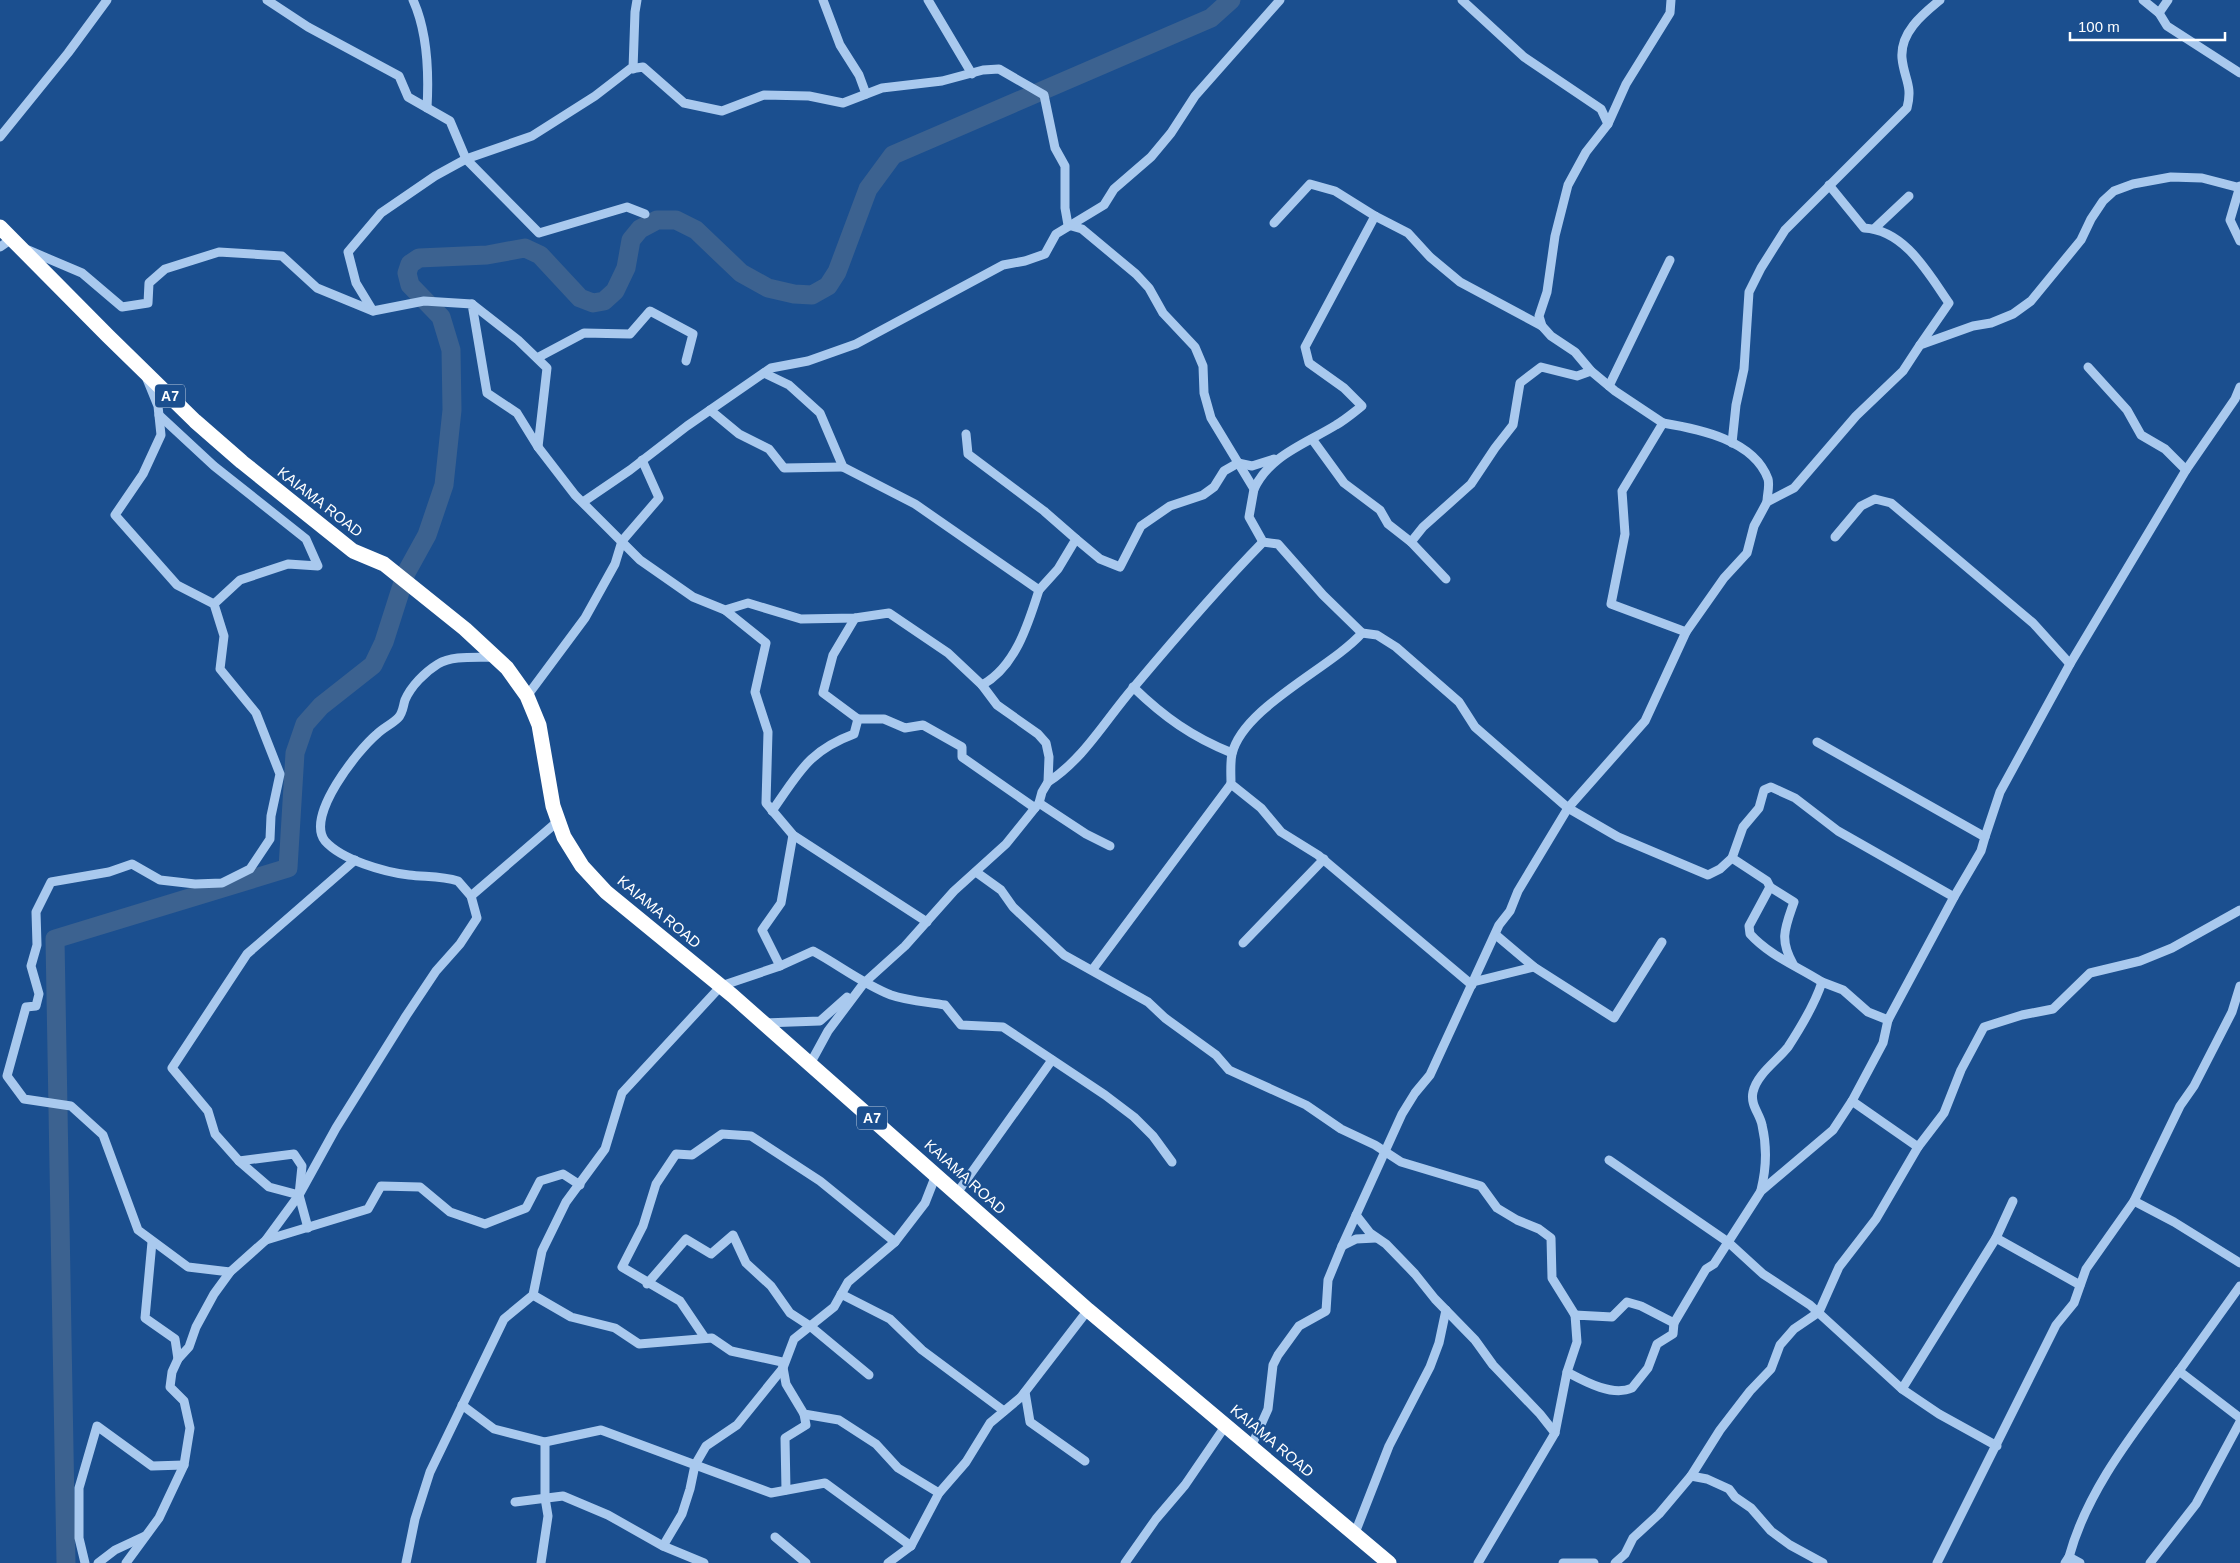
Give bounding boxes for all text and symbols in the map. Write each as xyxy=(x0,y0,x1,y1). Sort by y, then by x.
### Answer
scale bar xyxy=(2070,10,2225,42)
text: 100 m xyxy=(2078,18,2120,35)
road number: A7 xyxy=(155,384,185,408)
street label: KAIAMA ROAD xyxy=(274,463,366,540)
street label: KAIAMA ROAD xyxy=(614,872,705,951)
road number: A7 xyxy=(857,1106,887,1130)
street label: KAIAMA ROAD xyxy=(921,1136,1010,1218)
street label: KAIAMA ROAD xyxy=(1227,1401,1318,1480)

